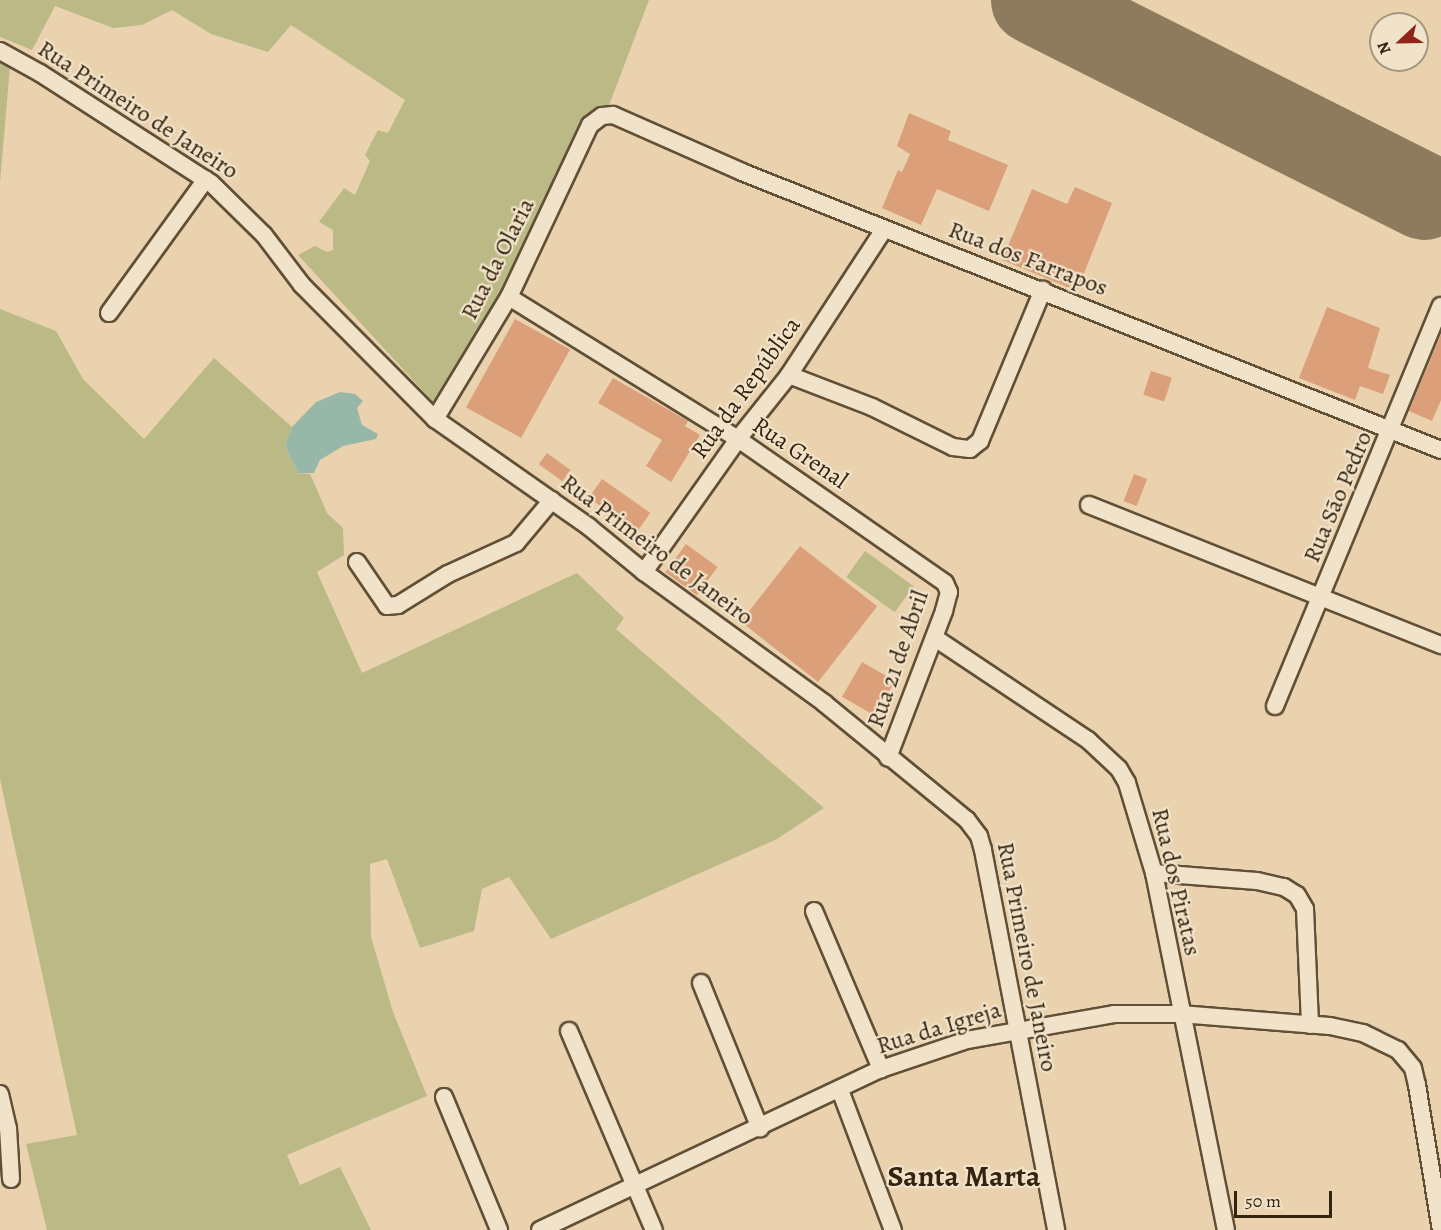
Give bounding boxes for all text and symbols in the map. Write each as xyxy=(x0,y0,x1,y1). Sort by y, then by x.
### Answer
north arrow xyxy=(1369,12,1429,72)
street label: Rua Primeiro de Janeiro xyxy=(32,34,244,186)
text: N xyxy=(1372,38,1397,58)
street label: Rua da Olaria xyxy=(455,193,541,325)
street label: Rua dos Farrapos xyxy=(944,215,1112,303)
street label: Rua da República xyxy=(685,312,807,464)
street label: Rua Grenal xyxy=(747,411,853,495)
street label: Rua São Pedro xyxy=(1297,427,1379,567)
street label: Rua Primeiro de Janeiro xyxy=(555,468,759,632)
street label: Rua 21 de Abril xyxy=(861,587,935,731)
street label: Rua dos Piratas xyxy=(1145,805,1207,959)
street label: Rua Primeiro de Janeiro xyxy=(991,840,1063,1074)
street label: Rua da Igreja xyxy=(873,995,1005,1061)
district label: Santa Marta xyxy=(888,1158,1040,1194)
scale bar xyxy=(1237,1179,1334,1217)
text: 50 m xyxy=(1245,1189,1281,1213)

